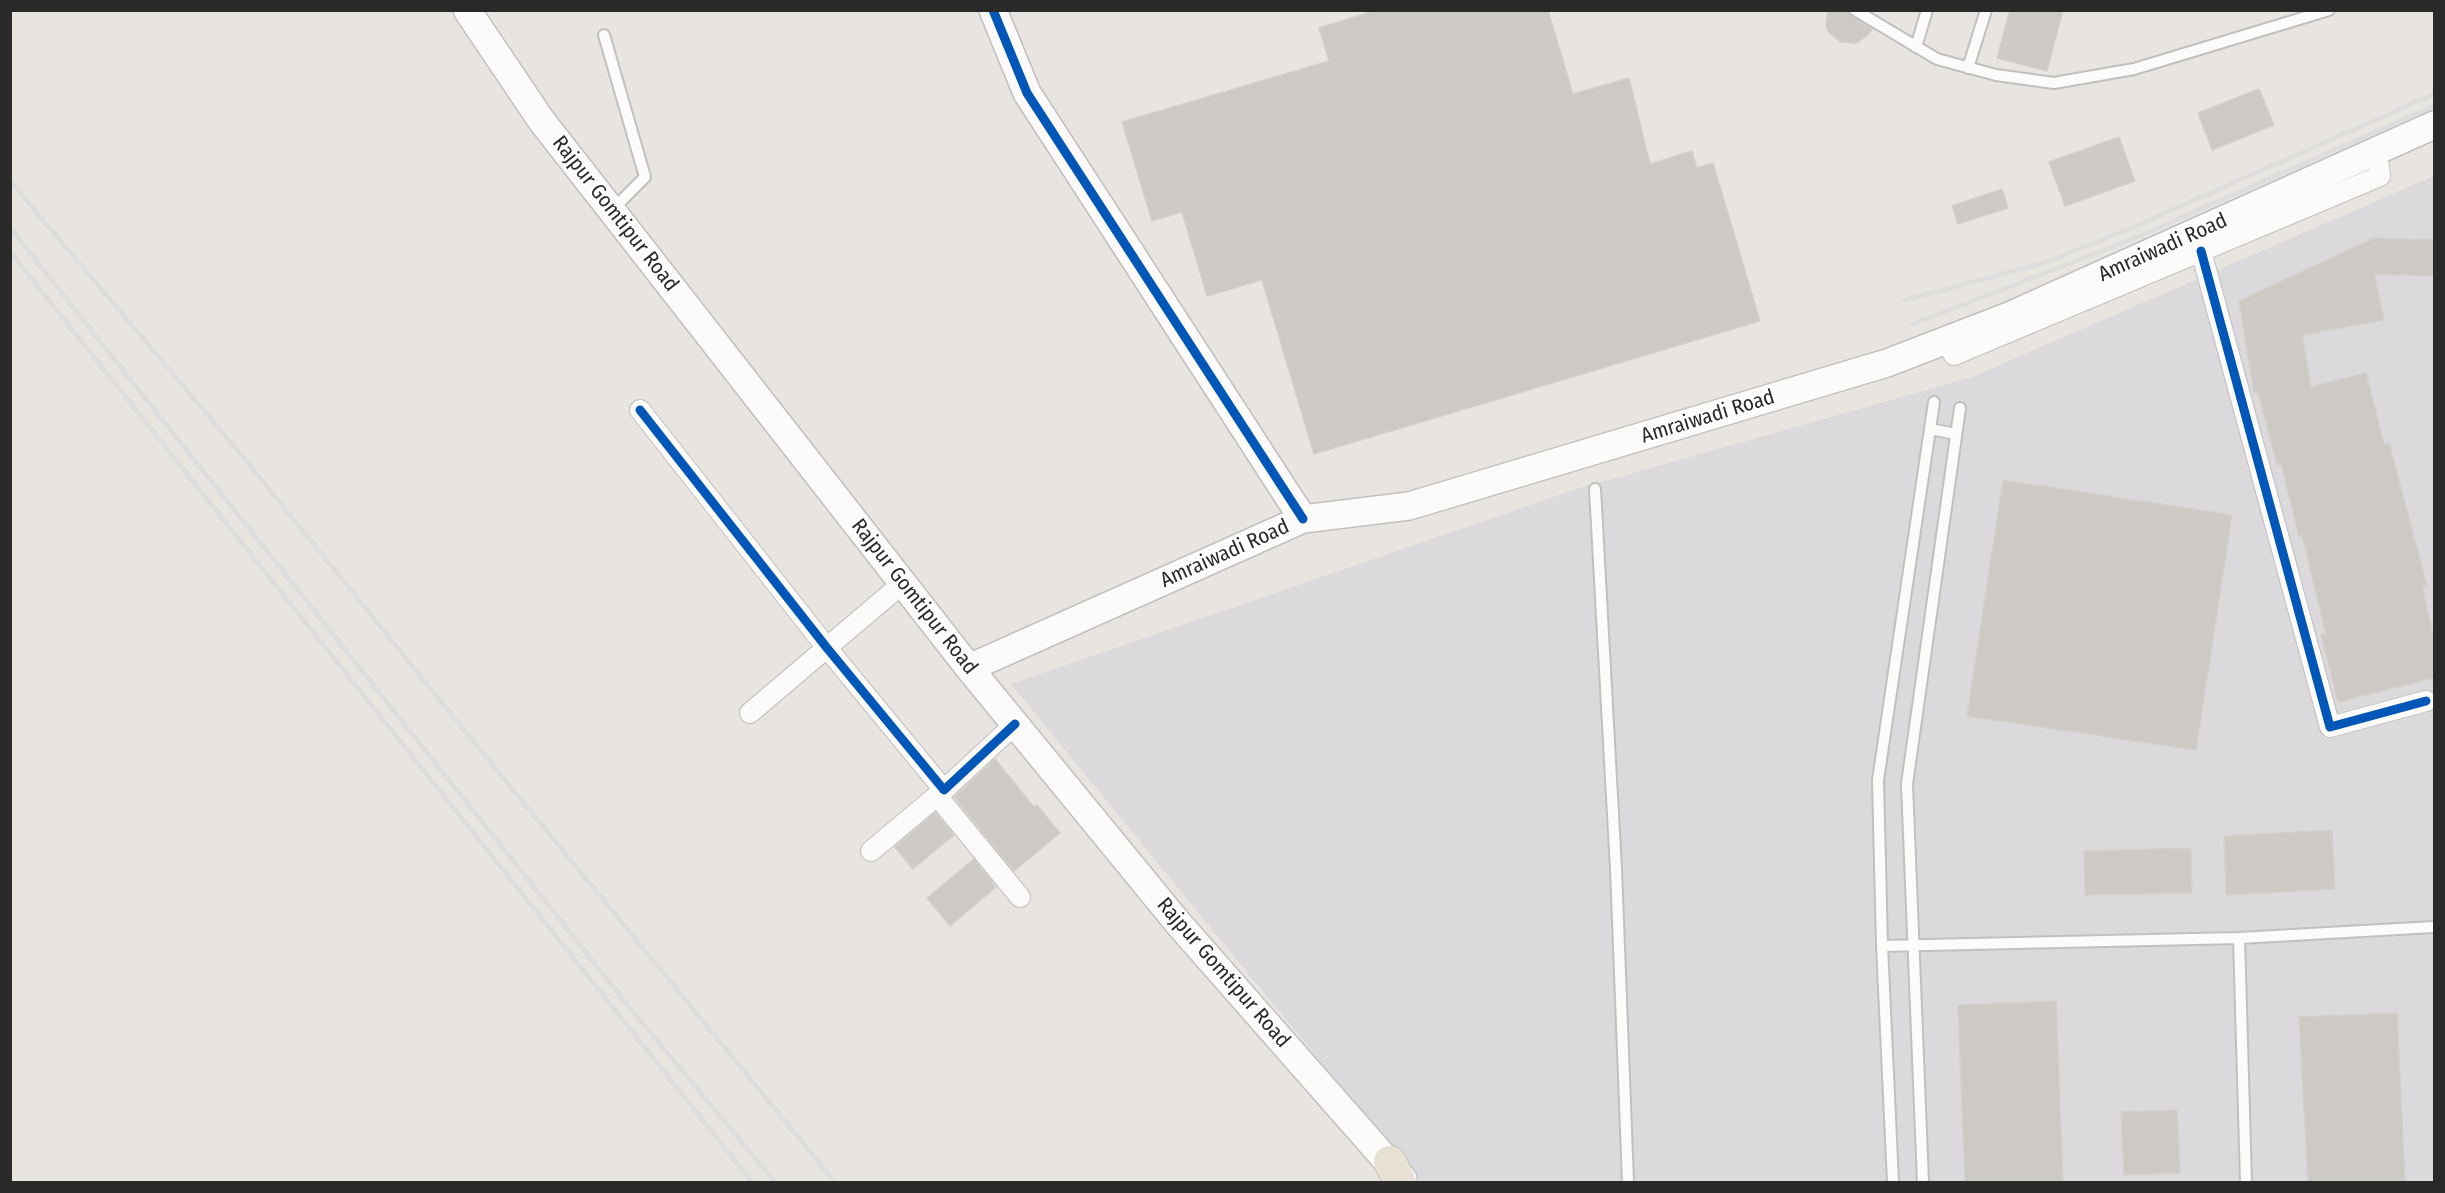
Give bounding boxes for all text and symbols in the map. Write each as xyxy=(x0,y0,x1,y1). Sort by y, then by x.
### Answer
street label: Rajpur Gomtipur Road xyxy=(546,131,684,297)
street label: Amraiwadi Road xyxy=(2095,208,2231,288)
street label: Amraiwadi Road xyxy=(1638,385,1778,449)
street label: Rajpur Gomtipur Road xyxy=(845,514,983,680)
street label: Amraiwadi Road xyxy=(1157,514,1293,594)
street label: Rajpur Gomtipur Road xyxy=(1151,893,1295,1053)

